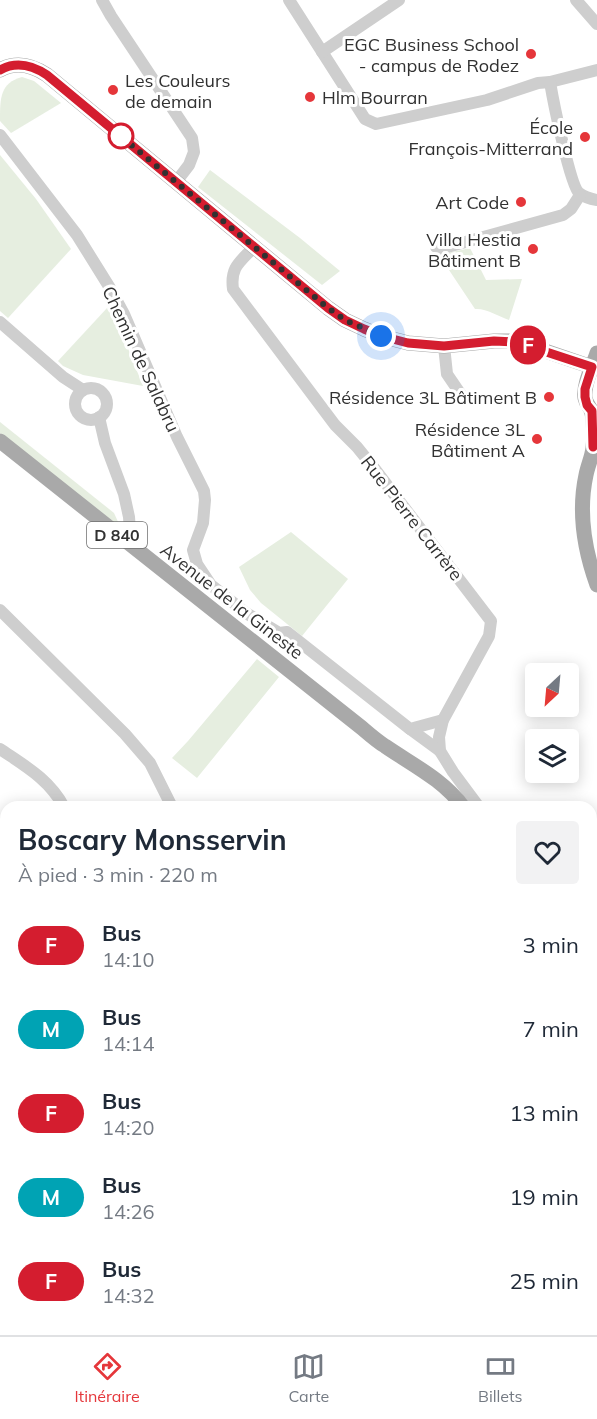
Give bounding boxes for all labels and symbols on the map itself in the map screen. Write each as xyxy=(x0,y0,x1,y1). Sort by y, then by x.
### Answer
place label: EGC Business School - campus de Rodez xyxy=(344,33,519,77)
marker: EGC Business School - campus de Rodez xyxy=(524,47,538,61)
place label: Les Couleurs de demain xyxy=(125,69,230,113)
marker: Les Couleurs de demain xyxy=(106,83,120,97)
place label: Hlm Bourran xyxy=(322,86,428,109)
marker: Hlm Bourran xyxy=(303,90,317,104)
place label: École François-Mitterrand xyxy=(408,116,573,160)
unlabelled marker xyxy=(108,123,134,149)
marker: École François-Mitterrand xyxy=(578,130,592,144)
place label: Art Code xyxy=(435,191,509,214)
marker: Art Code xyxy=(514,195,528,209)
place label: Villa Hestia Bâtiment B xyxy=(426,228,521,272)
marker: Villa Hestia Bâtiment B xyxy=(526,242,540,256)
street label: Chemin de Salabru xyxy=(97,282,185,436)
your location xyxy=(366,321,396,351)
line badge: F xyxy=(508,326,548,364)
place label: Résidence 3L Bâtiment B xyxy=(329,386,537,409)
marker: Résidence 3L Bâtiment B xyxy=(542,390,556,404)
place label: Résidence 3L Bâtiment A xyxy=(415,418,525,462)
marker: Résidence 3L Bâtiment A xyxy=(530,432,544,446)
street label: Rue Pierre Carrère xyxy=(356,451,468,585)
road number: D 840 xyxy=(87,522,147,548)
street label: Avenue de la Gineste xyxy=(156,538,308,664)
north arrow xyxy=(525,663,579,717)

